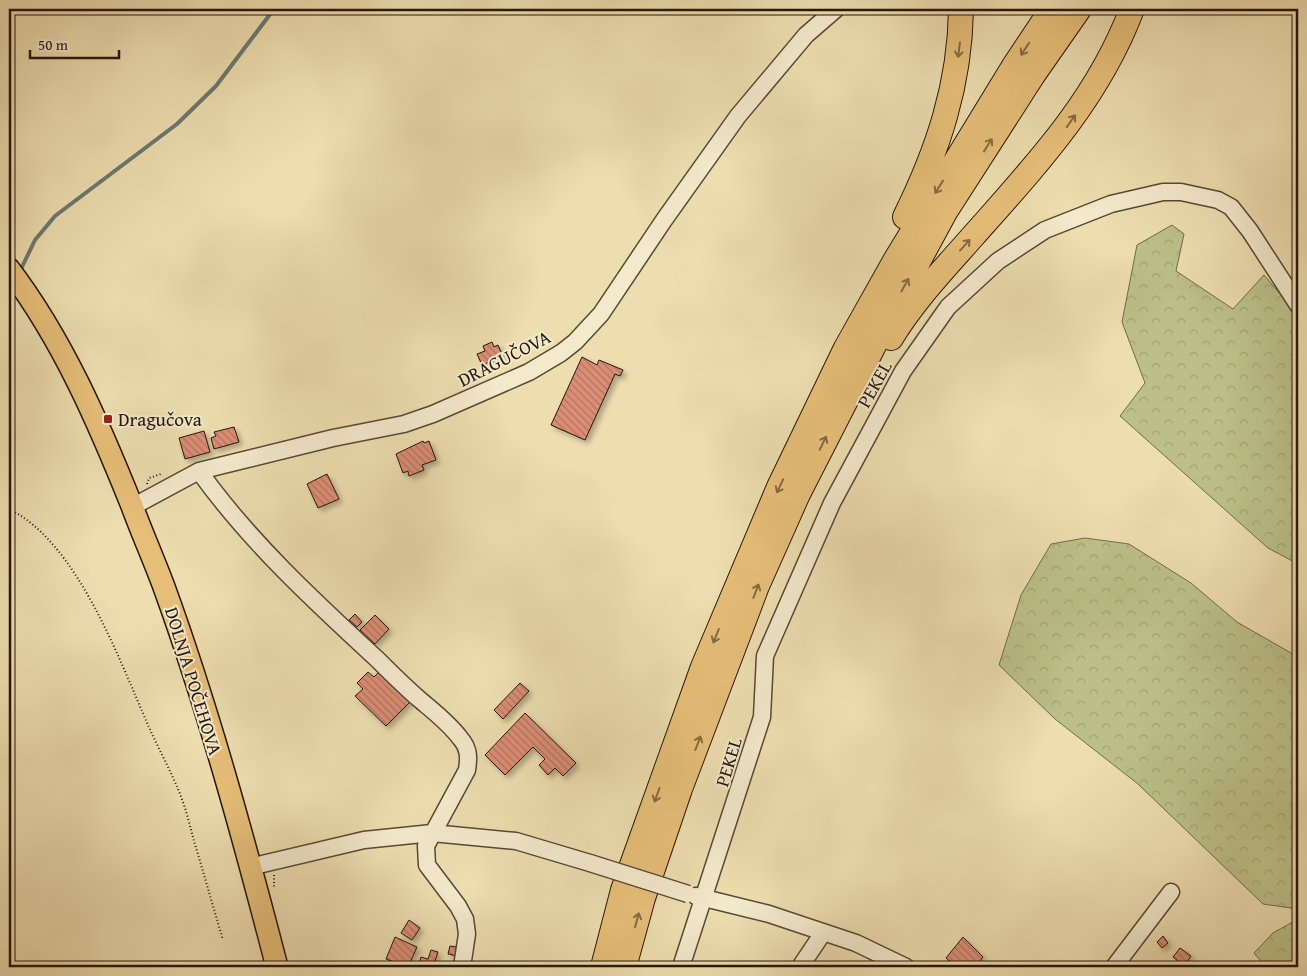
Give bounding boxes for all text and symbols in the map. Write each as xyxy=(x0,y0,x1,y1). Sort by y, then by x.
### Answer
scale bar xyxy=(30,28,119,60)
text: 50 m xyxy=(38,34,69,55)
one-way arrow xyxy=(954,41,964,57)
one-way arrow xyxy=(1020,42,1030,56)
one-way arrow xyxy=(1066,114,1076,128)
one-way arrow xyxy=(983,139,993,153)
one-way arrow xyxy=(933,179,943,193)
one-way arrow xyxy=(960,238,971,251)
one-way arrow xyxy=(901,278,911,293)
street label: DRAGUČOVA xyxy=(453,322,556,393)
street label: PEKEL xyxy=(850,355,898,413)
place label: Dragučova xyxy=(118,405,202,433)
marker: Dragučova xyxy=(102,413,114,425)
one-way arrow xyxy=(818,436,828,451)
one-way arrow xyxy=(774,478,784,493)
one-way arrow xyxy=(752,584,761,599)
street label: DOLNJA POČEHOVA xyxy=(158,603,230,759)
one-way arrow xyxy=(711,628,720,643)
street label: PEKEL xyxy=(707,734,749,790)
one-way arrow xyxy=(693,736,703,751)
one-way arrow xyxy=(652,787,661,802)
one-way arrow xyxy=(633,913,642,929)

